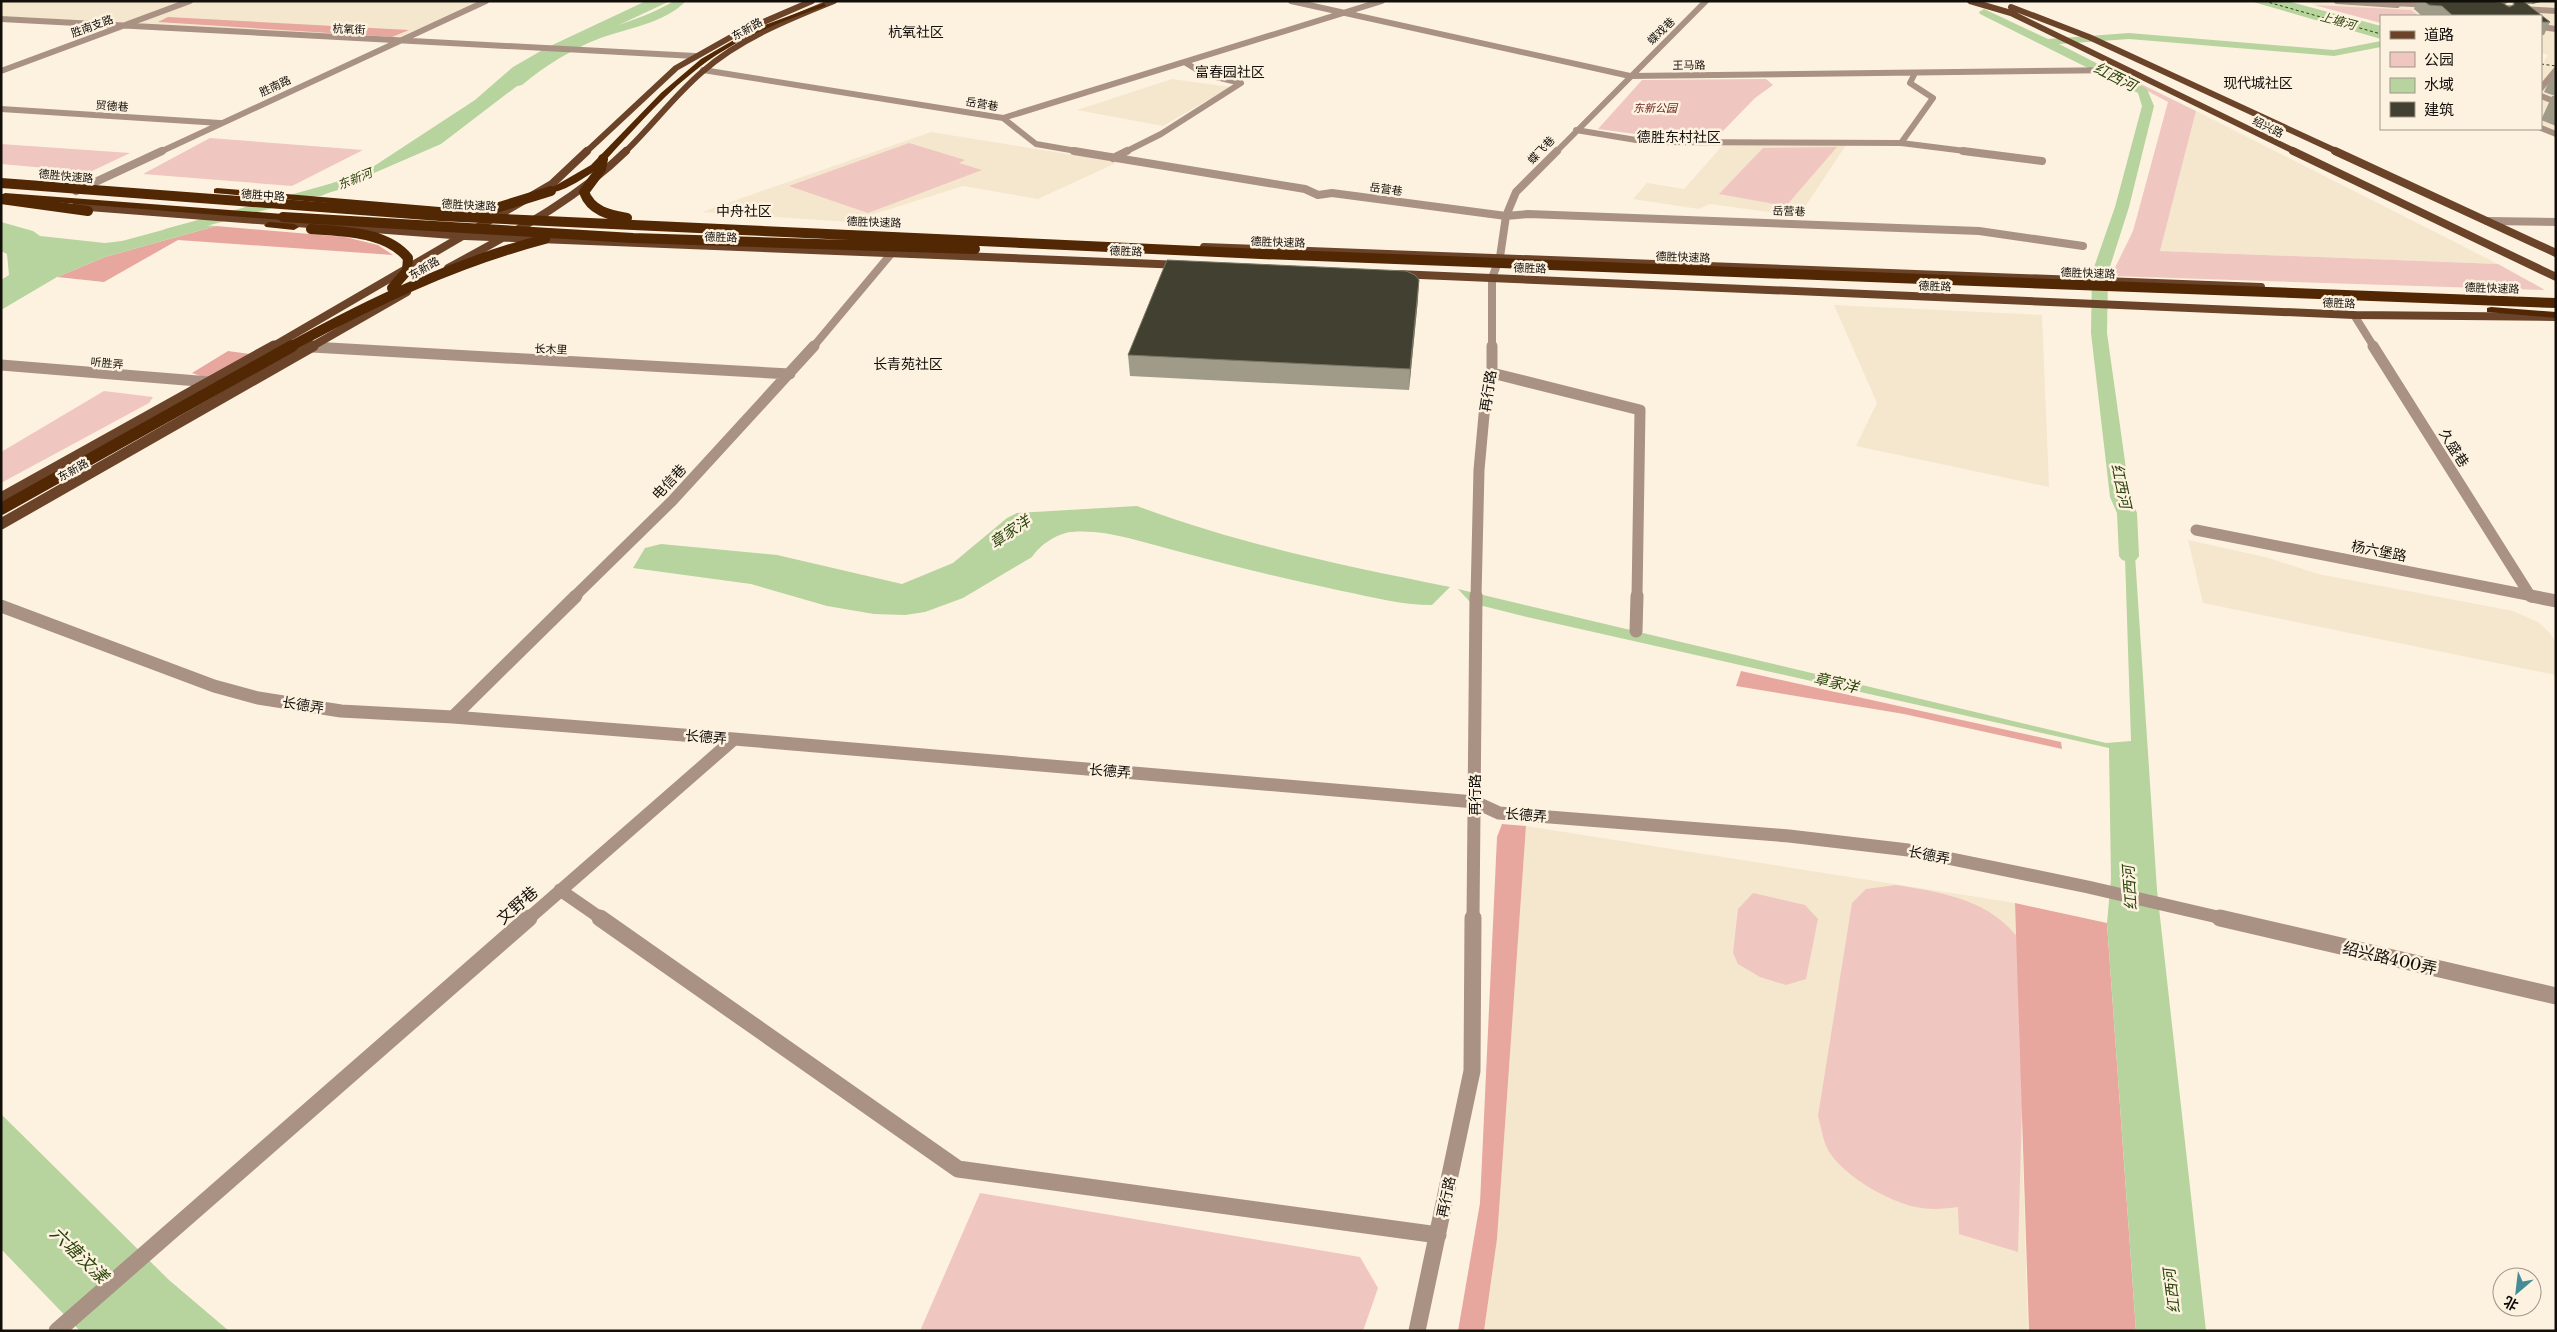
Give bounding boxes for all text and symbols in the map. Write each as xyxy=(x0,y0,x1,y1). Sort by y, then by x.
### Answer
water label: 上塘河 xyxy=(2319,9,2359,33)
street label: 胜南支路 xyxy=(69,12,115,40)
street label: 东新路 xyxy=(729,15,765,43)
street label: 蝶戏巷 xyxy=(1644,15,1678,47)
legend xyxy=(2380,15,2542,130)
street label: 杭氧街 xyxy=(332,21,366,37)
district label: 杭氧社区 xyxy=(888,23,944,41)
text: 道路 xyxy=(2424,25,2454,44)
text: 公园 xyxy=(2424,50,2454,69)
street label: 王马路 xyxy=(1672,58,1706,72)
water label: 红西河 xyxy=(2091,58,2142,97)
district label: 富春园社区 xyxy=(1195,63,1265,81)
street label: 胜南路 xyxy=(257,73,293,99)
district label: 现代城社区 xyxy=(2223,74,2293,92)
text: 水域 xyxy=(2424,75,2454,94)
street label: 岳营巷 xyxy=(965,95,999,113)
street label: 贸德巷 xyxy=(95,98,129,114)
text: 建筑 xyxy=(2424,100,2454,119)
park label: 东新公园 xyxy=(1633,101,1679,115)
street label: 绍兴路 xyxy=(2250,113,2286,141)
district label: 德胜东村社区 xyxy=(1637,128,1721,146)
street label: 蝶飞巷 xyxy=(1525,133,1557,167)
water label: 东新河 xyxy=(335,164,376,192)
street label: 德胜快速路 xyxy=(38,167,94,185)
street label: 岳营巷 xyxy=(1369,180,1403,198)
street label: 德胜中路 xyxy=(241,186,285,204)
street label: 德胜快速路 xyxy=(441,197,497,213)
district label: 中舟社区 xyxy=(716,202,772,220)
street label: 岳营巷 xyxy=(1772,203,1806,219)
street label: 德胜快速路 xyxy=(846,214,902,230)
street label: 德胜路 xyxy=(704,229,738,245)
street label: 德胜快速路 xyxy=(1250,234,1306,250)
street label: 德胜路 xyxy=(1109,243,1143,259)
street label: 德胜快速路 xyxy=(1655,249,1711,265)
street label: 东新路 xyxy=(406,254,442,282)
street label: 德胜路 xyxy=(1513,260,1547,276)
street label: 德胜快速路 xyxy=(2060,265,2116,281)
street label: 德胜路 xyxy=(1918,278,1952,294)
street label: 德胜快速路 xyxy=(2464,280,2520,296)
street label: 德胜路 xyxy=(2322,295,2356,311)
street label: 长木里 xyxy=(534,341,568,357)
street label: 听胜弄 xyxy=(90,355,124,371)
district label: 长青苑社区 xyxy=(873,355,943,373)
street label: 再行路 xyxy=(1476,369,1500,413)
street label: 久盛巷 xyxy=(2435,425,2473,471)
street label: 东新路 xyxy=(55,456,91,484)
street label: 电信巷 xyxy=(648,461,690,503)
water label: 红西河 xyxy=(2108,462,2136,513)
water label: 章家洋 xyxy=(986,510,1035,552)
street label: 杨六堡路 xyxy=(2350,537,2408,565)
water label: 章家洋 xyxy=(1812,668,1862,697)
street label: 长德弄 xyxy=(281,693,325,717)
street label: 长德弄 xyxy=(684,726,728,748)
street label: 长德弄 xyxy=(1088,760,1132,782)
street label: 再行路 xyxy=(1466,774,1484,816)
street label: 长德弄 xyxy=(1504,804,1548,826)
street label: 长德弄 xyxy=(1907,842,1951,868)
water label: 红西河 xyxy=(2118,862,2141,911)
street label: 文野巷 xyxy=(492,882,542,928)
street label: 绍兴路400弄 xyxy=(2341,937,2439,979)
street label: 再行路 xyxy=(1433,1175,1459,1219)
water label: 六塘汶漾 xyxy=(45,1222,114,1289)
water label: 红西河 xyxy=(2159,1265,2184,1315)
north arrow xyxy=(2492,1267,2542,1317)
text: 北 xyxy=(2500,1292,2521,1315)

